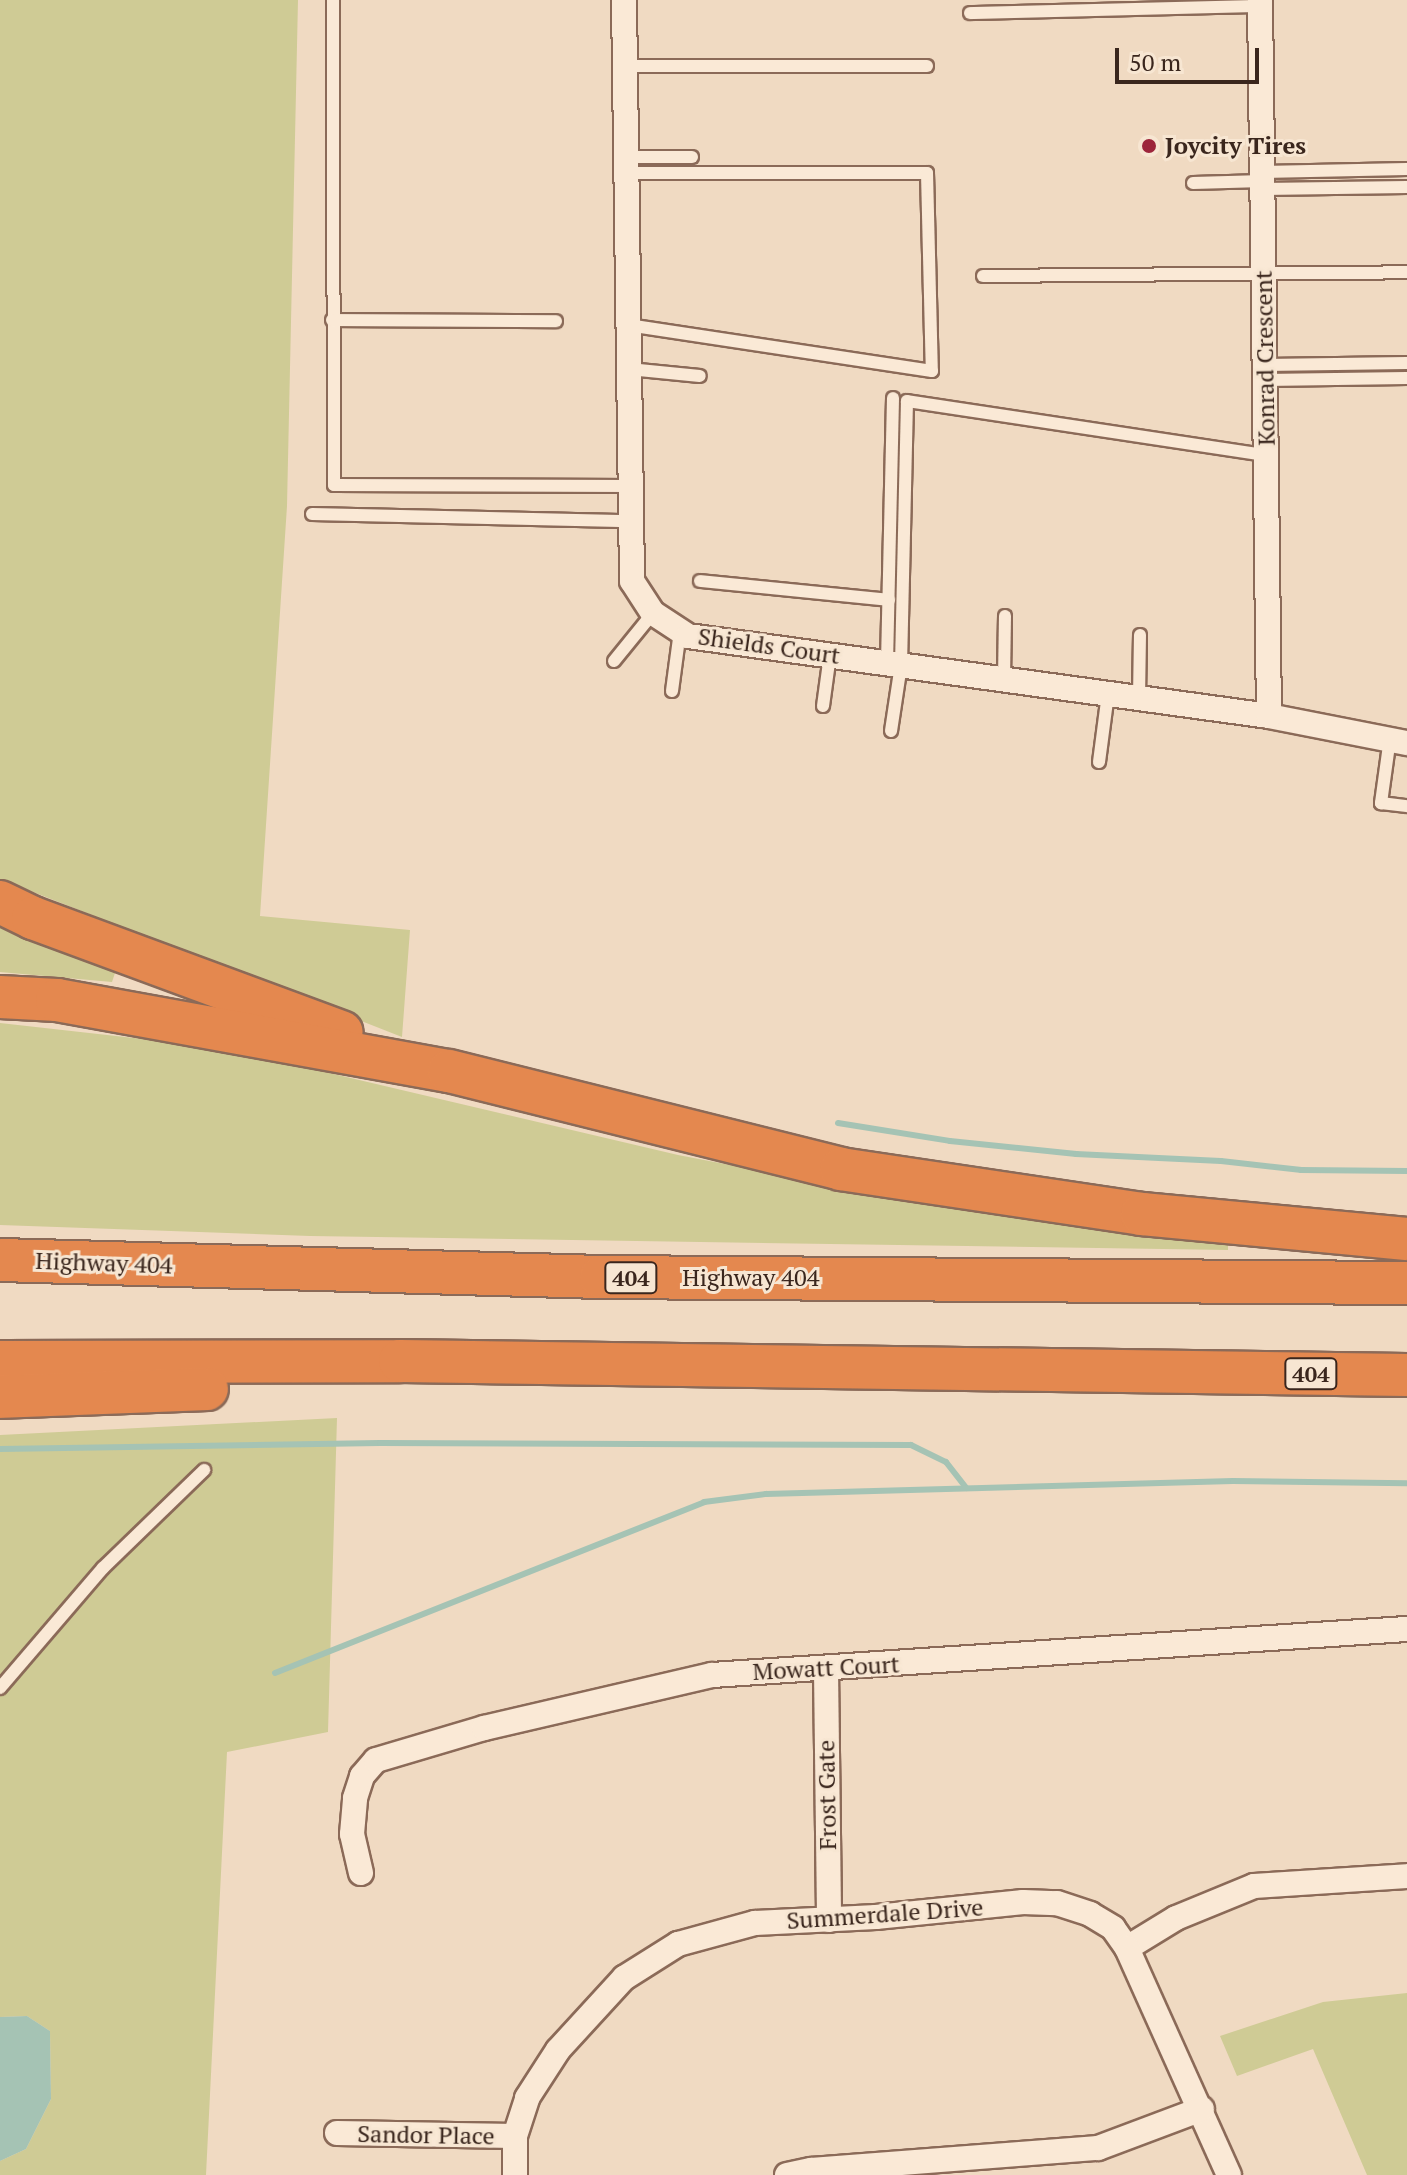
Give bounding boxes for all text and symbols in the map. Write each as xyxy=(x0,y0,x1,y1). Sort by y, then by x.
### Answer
scale bar xyxy=(1119,32,1263,82)
text: 50 m xyxy=(1129,46,1181,78)
place label: Joycity Tires xyxy=(1165,132,1306,160)
marker: Joycity Tires xyxy=(1140,137,1158,155)
street label: Konrad Crescent xyxy=(1249,270,1281,446)
street label: Shields Court xyxy=(696,622,842,670)
street label: Highway 404 xyxy=(35,1246,173,1280)
road number: 404 xyxy=(603,1260,659,1296)
street label: Highway 404 xyxy=(682,1264,820,1292)
road number: 404 xyxy=(1283,1356,1339,1392)
street label: Mowatt Court xyxy=(752,1650,900,1686)
street label: Frost Gate xyxy=(812,1740,842,1850)
street label: Summerdale Drive xyxy=(786,1893,984,1935)
street label: Sandor Place xyxy=(357,2119,495,2151)

